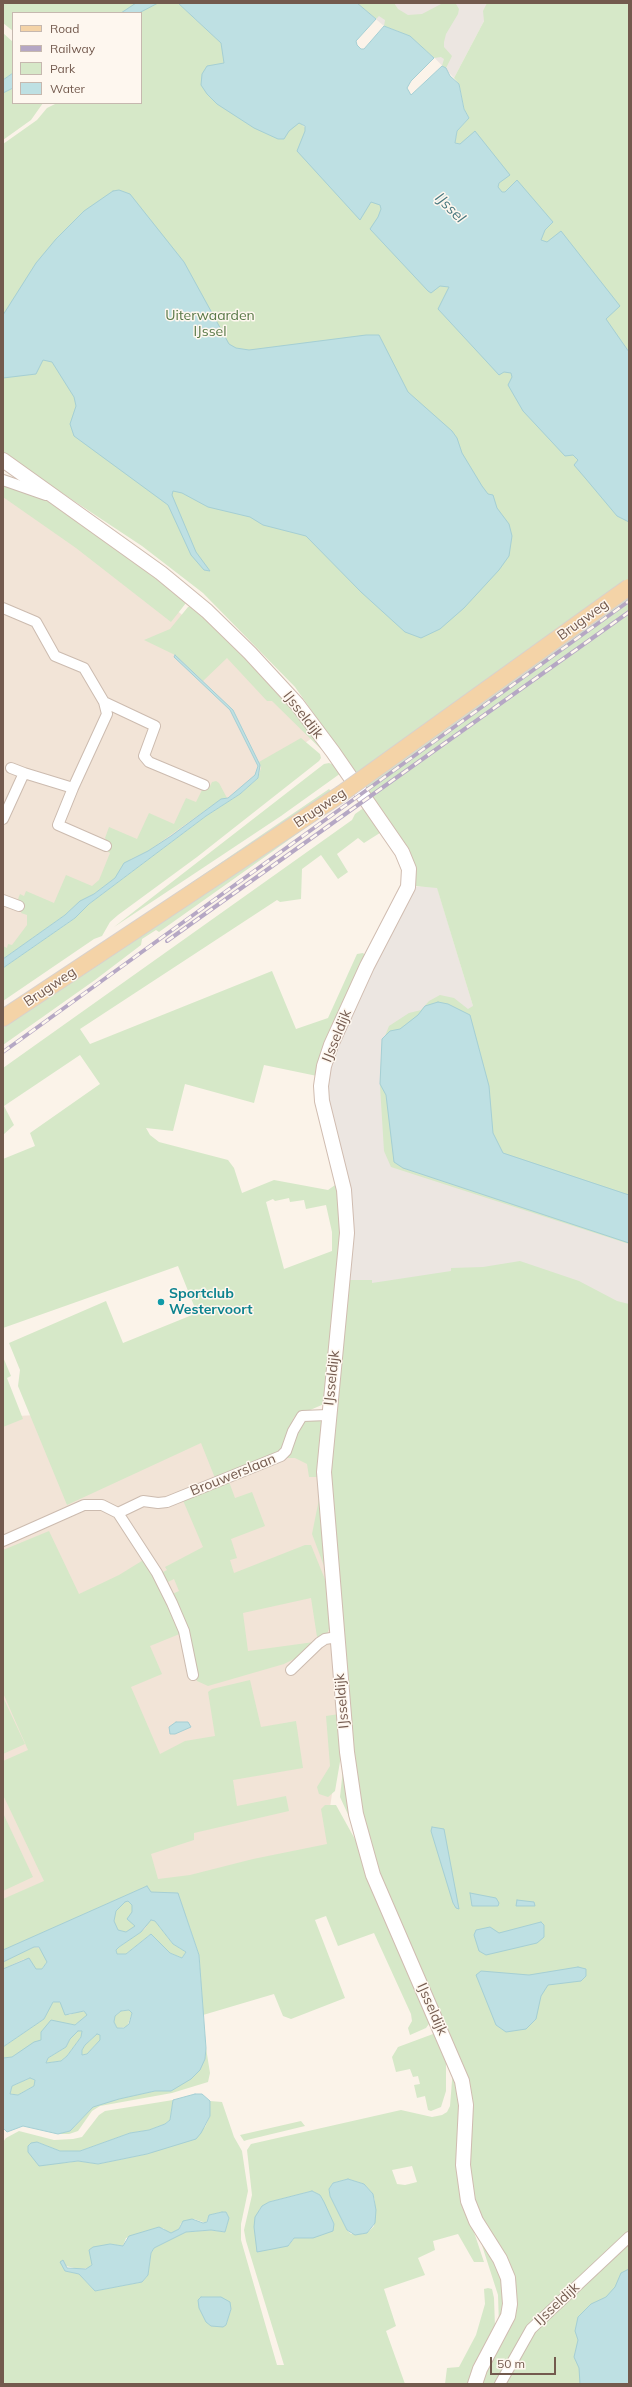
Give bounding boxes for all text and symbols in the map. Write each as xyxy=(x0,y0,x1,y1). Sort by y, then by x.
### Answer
legend xyxy=(12,12,142,104)
text: Road xyxy=(50,21,79,36)
text: Railway xyxy=(50,41,95,56)
text: Park xyxy=(50,61,75,76)
text: Water xyxy=(50,81,85,96)
water label: IJssel xyxy=(431,189,469,227)
park label: Uiterwaarden IJssel xyxy=(165,308,255,340)
street label: Brugweg xyxy=(554,596,612,644)
street label: IJsseldijk xyxy=(279,688,327,742)
street label: Brugweg xyxy=(291,784,349,832)
street label: Brugweg xyxy=(21,963,79,1011)
street label: IJsseldijk xyxy=(319,1007,355,1065)
place label: Sportclub Westervoort xyxy=(169,1286,253,1318)
marker: Sportclub Westervoort xyxy=(156,1297,166,1307)
street label: IJsseldijk xyxy=(321,1350,343,1406)
street label: Brouwerslaan xyxy=(188,1450,278,1500)
street label: IJsseldijk xyxy=(331,1673,353,1729)
street label: IJsseldijk xyxy=(413,1980,451,2038)
street label: IJsseldijk xyxy=(531,2279,583,2329)
scale bar xyxy=(492,2349,558,2375)
text: 50 m xyxy=(497,2356,525,2371)

